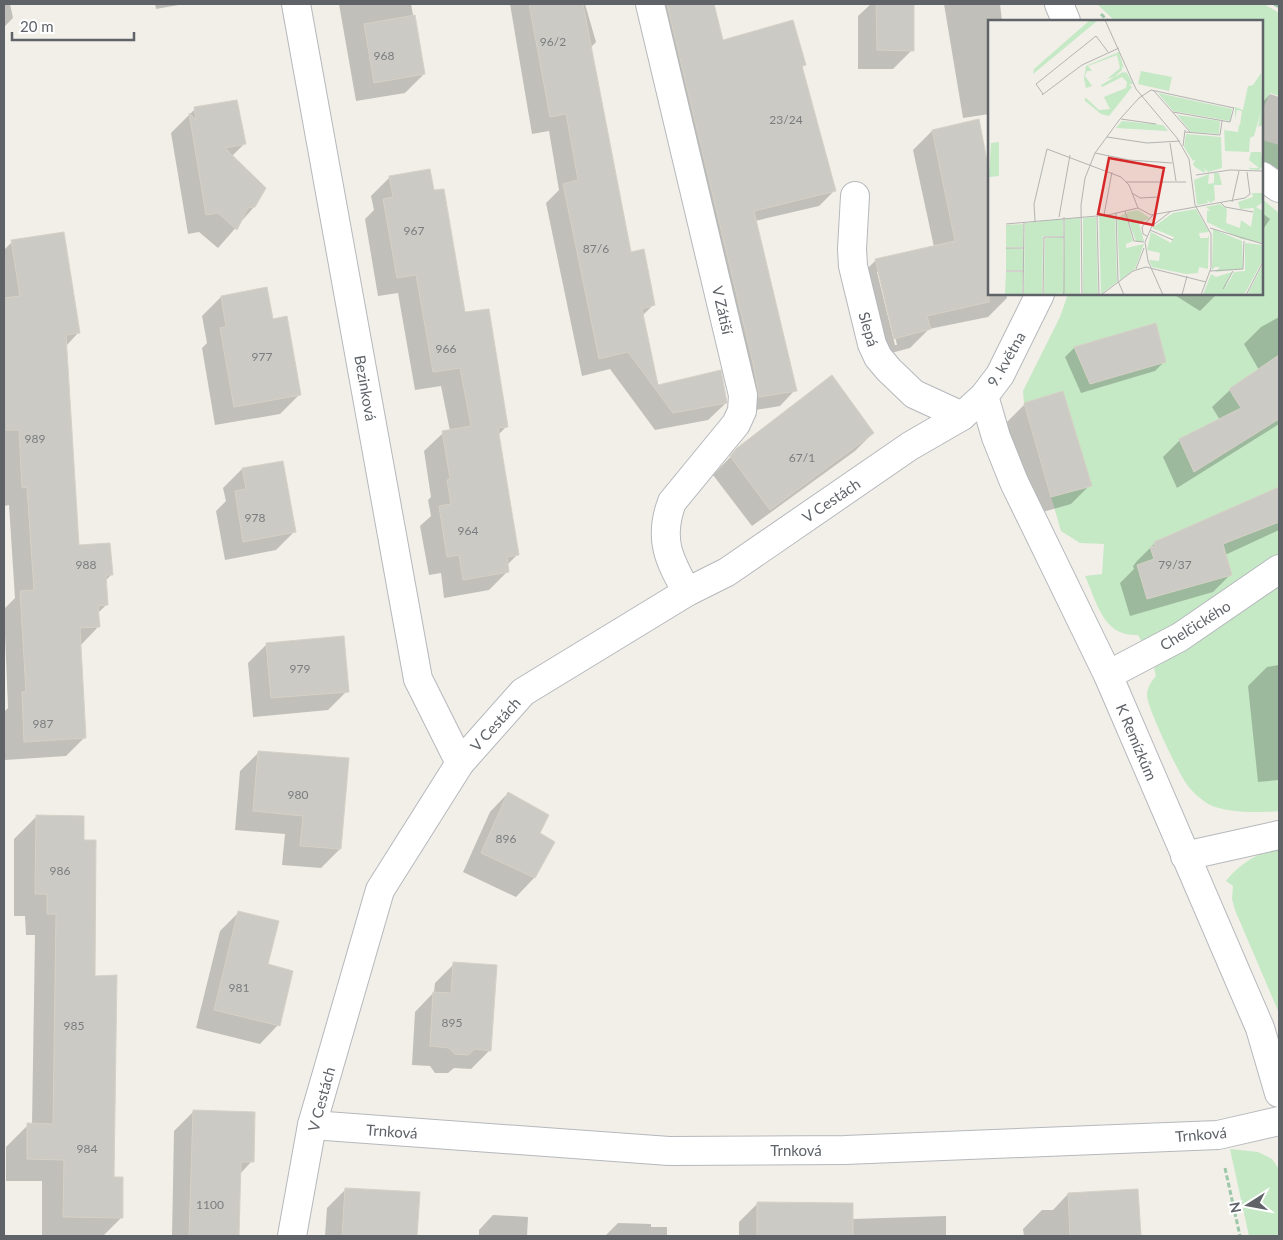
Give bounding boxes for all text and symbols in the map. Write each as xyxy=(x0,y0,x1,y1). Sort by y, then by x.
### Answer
scale bar xyxy=(12,10,135,42)
text: 20 m xyxy=(20,17,54,35)
inset map xyxy=(988,20,1263,295)
house number: 96/2 xyxy=(540,34,566,49)
house number: 968 xyxy=(374,48,394,63)
house number: 23/24 xyxy=(769,112,803,127)
house number: 967 xyxy=(404,223,424,238)
house number: 87/6 xyxy=(583,241,609,256)
street label: V Zátiší xyxy=(709,284,738,337)
street label: Slepá xyxy=(855,310,883,348)
street label: 9. května xyxy=(983,328,1029,390)
house number: 966 xyxy=(436,341,456,356)
house number: 977 xyxy=(252,349,272,364)
street label: Bezinková xyxy=(351,354,381,422)
house number: 989 xyxy=(25,431,45,446)
house number: 67/1 xyxy=(789,450,815,465)
street label: V Cestách xyxy=(799,474,863,526)
house number: 978 xyxy=(245,510,265,525)
house number: 964 xyxy=(458,523,478,538)
house number: 988 xyxy=(76,557,96,572)
house number: 79/37 xyxy=(1158,557,1192,572)
street label: Chelčického xyxy=(1156,596,1234,654)
house number: 979 xyxy=(290,661,310,676)
street label: V Cestách xyxy=(466,693,524,755)
street label: K Remízkům xyxy=(1113,701,1161,783)
house number: 987 xyxy=(33,716,53,731)
house number: 980 xyxy=(288,787,308,802)
house number: 896 xyxy=(496,831,516,846)
house number: 986 xyxy=(50,863,70,878)
house number: 981 xyxy=(229,980,249,995)
house number: 895 xyxy=(442,1015,462,1030)
house number: 985 xyxy=(64,1018,84,1033)
street label: V Cestách xyxy=(304,1065,338,1133)
street label: Trnková xyxy=(366,1120,418,1142)
street label: Trnková xyxy=(1175,1123,1227,1145)
house number: 984 xyxy=(77,1141,97,1156)
street label: Trnková xyxy=(770,1141,822,1159)
north arrow xyxy=(1223,1180,1273,1230)
house number: 1100 xyxy=(196,1197,224,1212)
text: N xyxy=(1225,1201,1244,1214)

